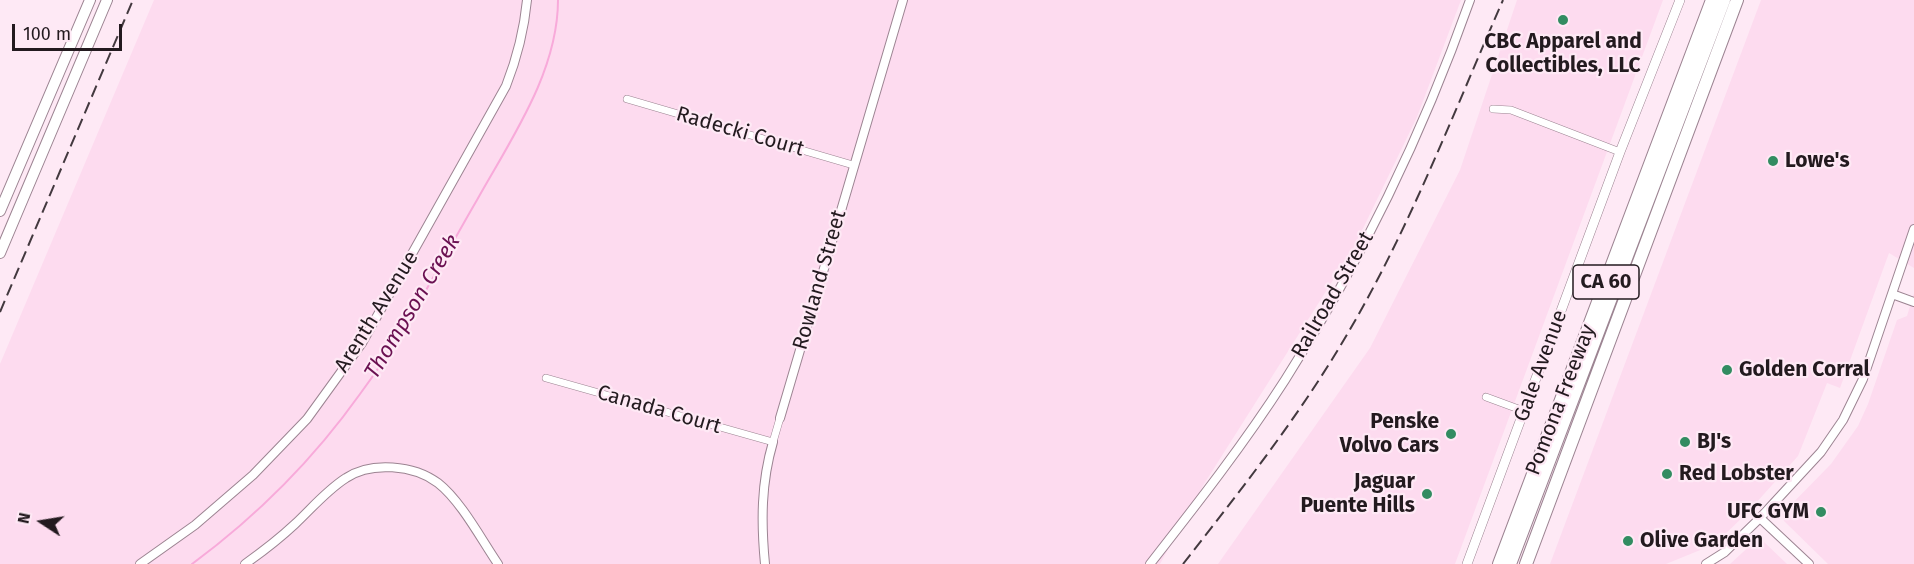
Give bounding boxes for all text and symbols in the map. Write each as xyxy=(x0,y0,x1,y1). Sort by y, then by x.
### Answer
scale bar xyxy=(15,12,124,50)
marker: CBC Apparel and Collectibles, LLC xyxy=(1556,13,1570,27)
text: 100 m xyxy=(23,23,71,45)
place label: CBC Apparel and Collectibles, LLC xyxy=(1484,29,1642,79)
street label: Radecki Court xyxy=(673,102,807,162)
place label: Lowe's xyxy=(1785,148,1850,174)
marker: Lowe's xyxy=(1766,154,1780,168)
street label: Rowland Street xyxy=(788,207,852,353)
street label: Railroad Street xyxy=(1287,227,1379,363)
water label: Thompson Creek xyxy=(360,230,466,384)
street label: Arenth Avenue xyxy=(330,247,424,377)
road number: CA 60 xyxy=(1573,265,1639,299)
street label: Gale Avenue xyxy=(1509,307,1573,425)
street label: Pomona Freeway xyxy=(1521,321,1601,479)
place label: Golden Corral xyxy=(1739,357,1870,383)
marker: Golden Corral xyxy=(1720,363,1734,377)
street label: Canada Court xyxy=(594,380,724,440)
place label: Penske Volvo Cars xyxy=(1340,409,1439,459)
marker: Penske Volvo Cars xyxy=(1444,427,1458,441)
place label: BJ's xyxy=(1697,429,1731,455)
marker: BJ's xyxy=(1678,435,1692,449)
place label: Red Lobster xyxy=(1679,461,1794,487)
marker: Red Lobster xyxy=(1660,467,1674,481)
place label: Jaguar Puente Hills xyxy=(1300,469,1415,519)
marker: Jaguar Puente Hills xyxy=(1420,487,1434,501)
north arrow xyxy=(12,492,72,552)
place label: UFC GYM xyxy=(1727,499,1809,525)
marker: UFC GYM xyxy=(1814,505,1828,519)
text: N xyxy=(14,511,34,525)
place label: Olive Garden xyxy=(1640,528,1763,554)
marker: Olive Garden xyxy=(1621,534,1635,548)

